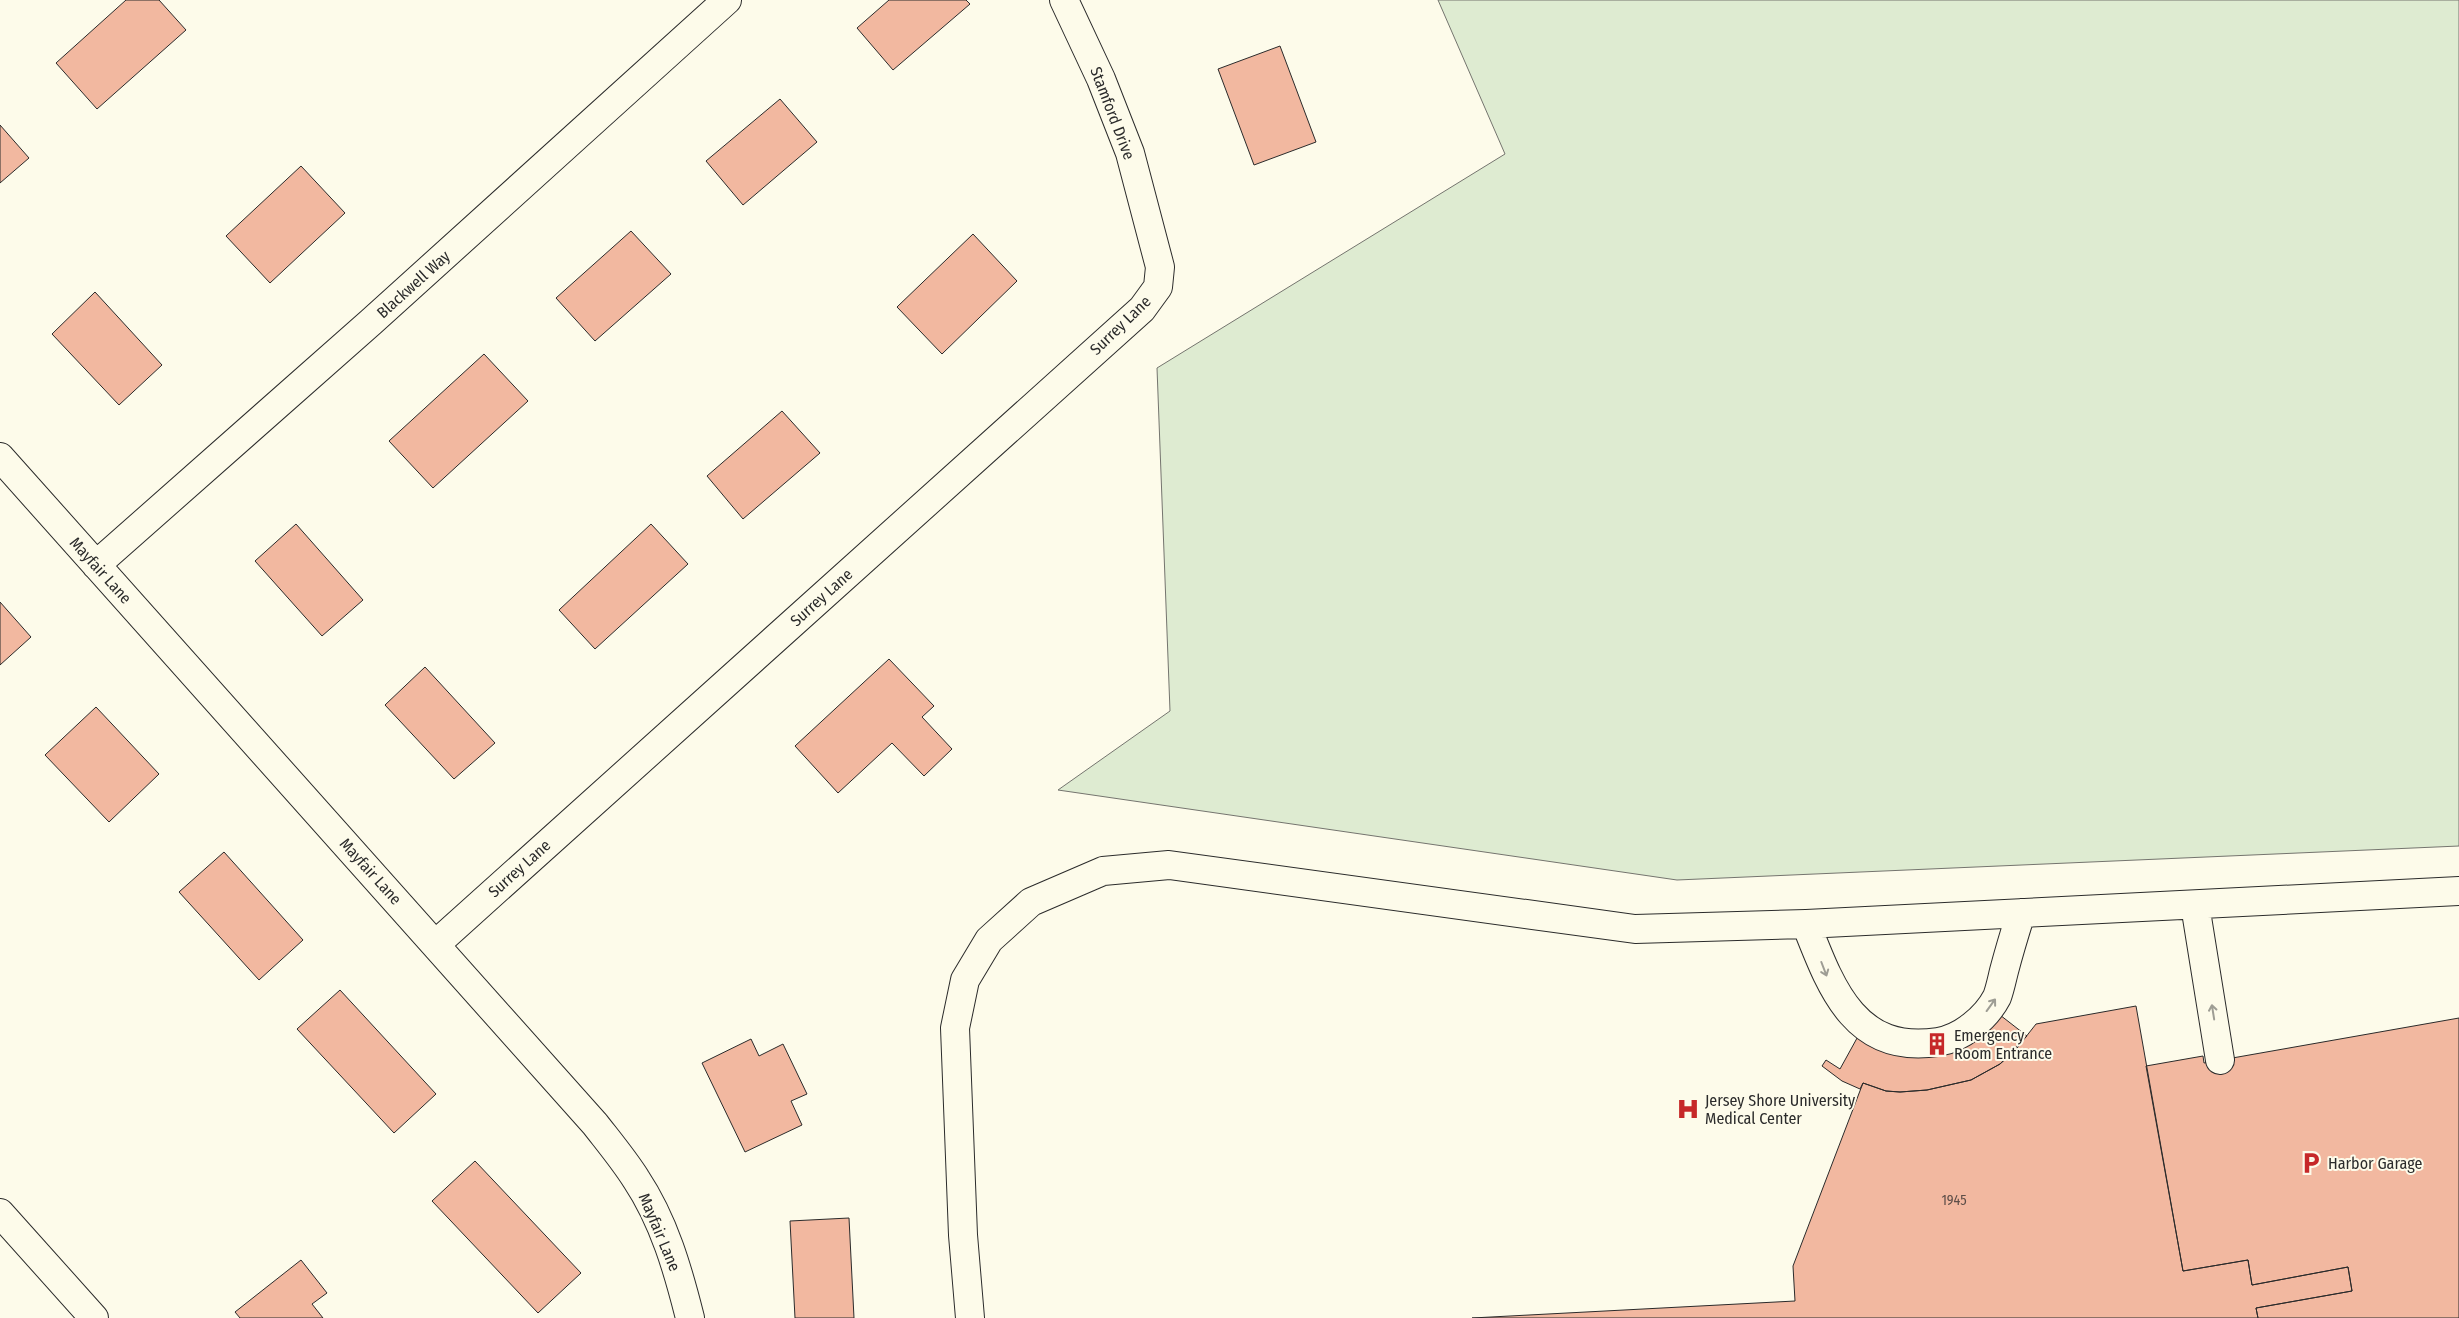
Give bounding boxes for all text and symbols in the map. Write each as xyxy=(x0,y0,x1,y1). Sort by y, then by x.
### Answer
street label: Stamford Drive xyxy=(1086,64,1139,162)
street label: Blackwell Way xyxy=(373,246,454,322)
street label: Surrey Lane xyxy=(1086,292,1155,359)
street label: Mayfair Lane xyxy=(66,533,136,608)
street label: Surrey Lane xyxy=(786,565,856,630)
street label: Mayfair Lane xyxy=(336,834,406,909)
street label: Surrey Lane xyxy=(484,836,554,901)
one-way arrow xyxy=(1819,961,1829,976)
one-way arrow xyxy=(1986,998,1996,1012)
one-way arrow xyxy=(2207,1004,2217,1020)
place label: Emergency Room Entrance xyxy=(1954,1026,2052,1063)
building icon: Emergency Room Entrance xyxy=(1924,1031,1950,1057)
place label: Jersey Shore University Medical Center xyxy=(1705,1091,1856,1128)
hospital icon: Jersey Shore University Medical Center xyxy=(1675,1096,1701,1122)
parking icon: Harbor Garage xyxy=(2298,1150,2324,1176)
place label: Harbor Garage xyxy=(2328,1154,2422,1173)
street label: Mayfair Lane xyxy=(635,1190,685,1274)
house number: 1945 xyxy=(1941,1192,1967,1209)

